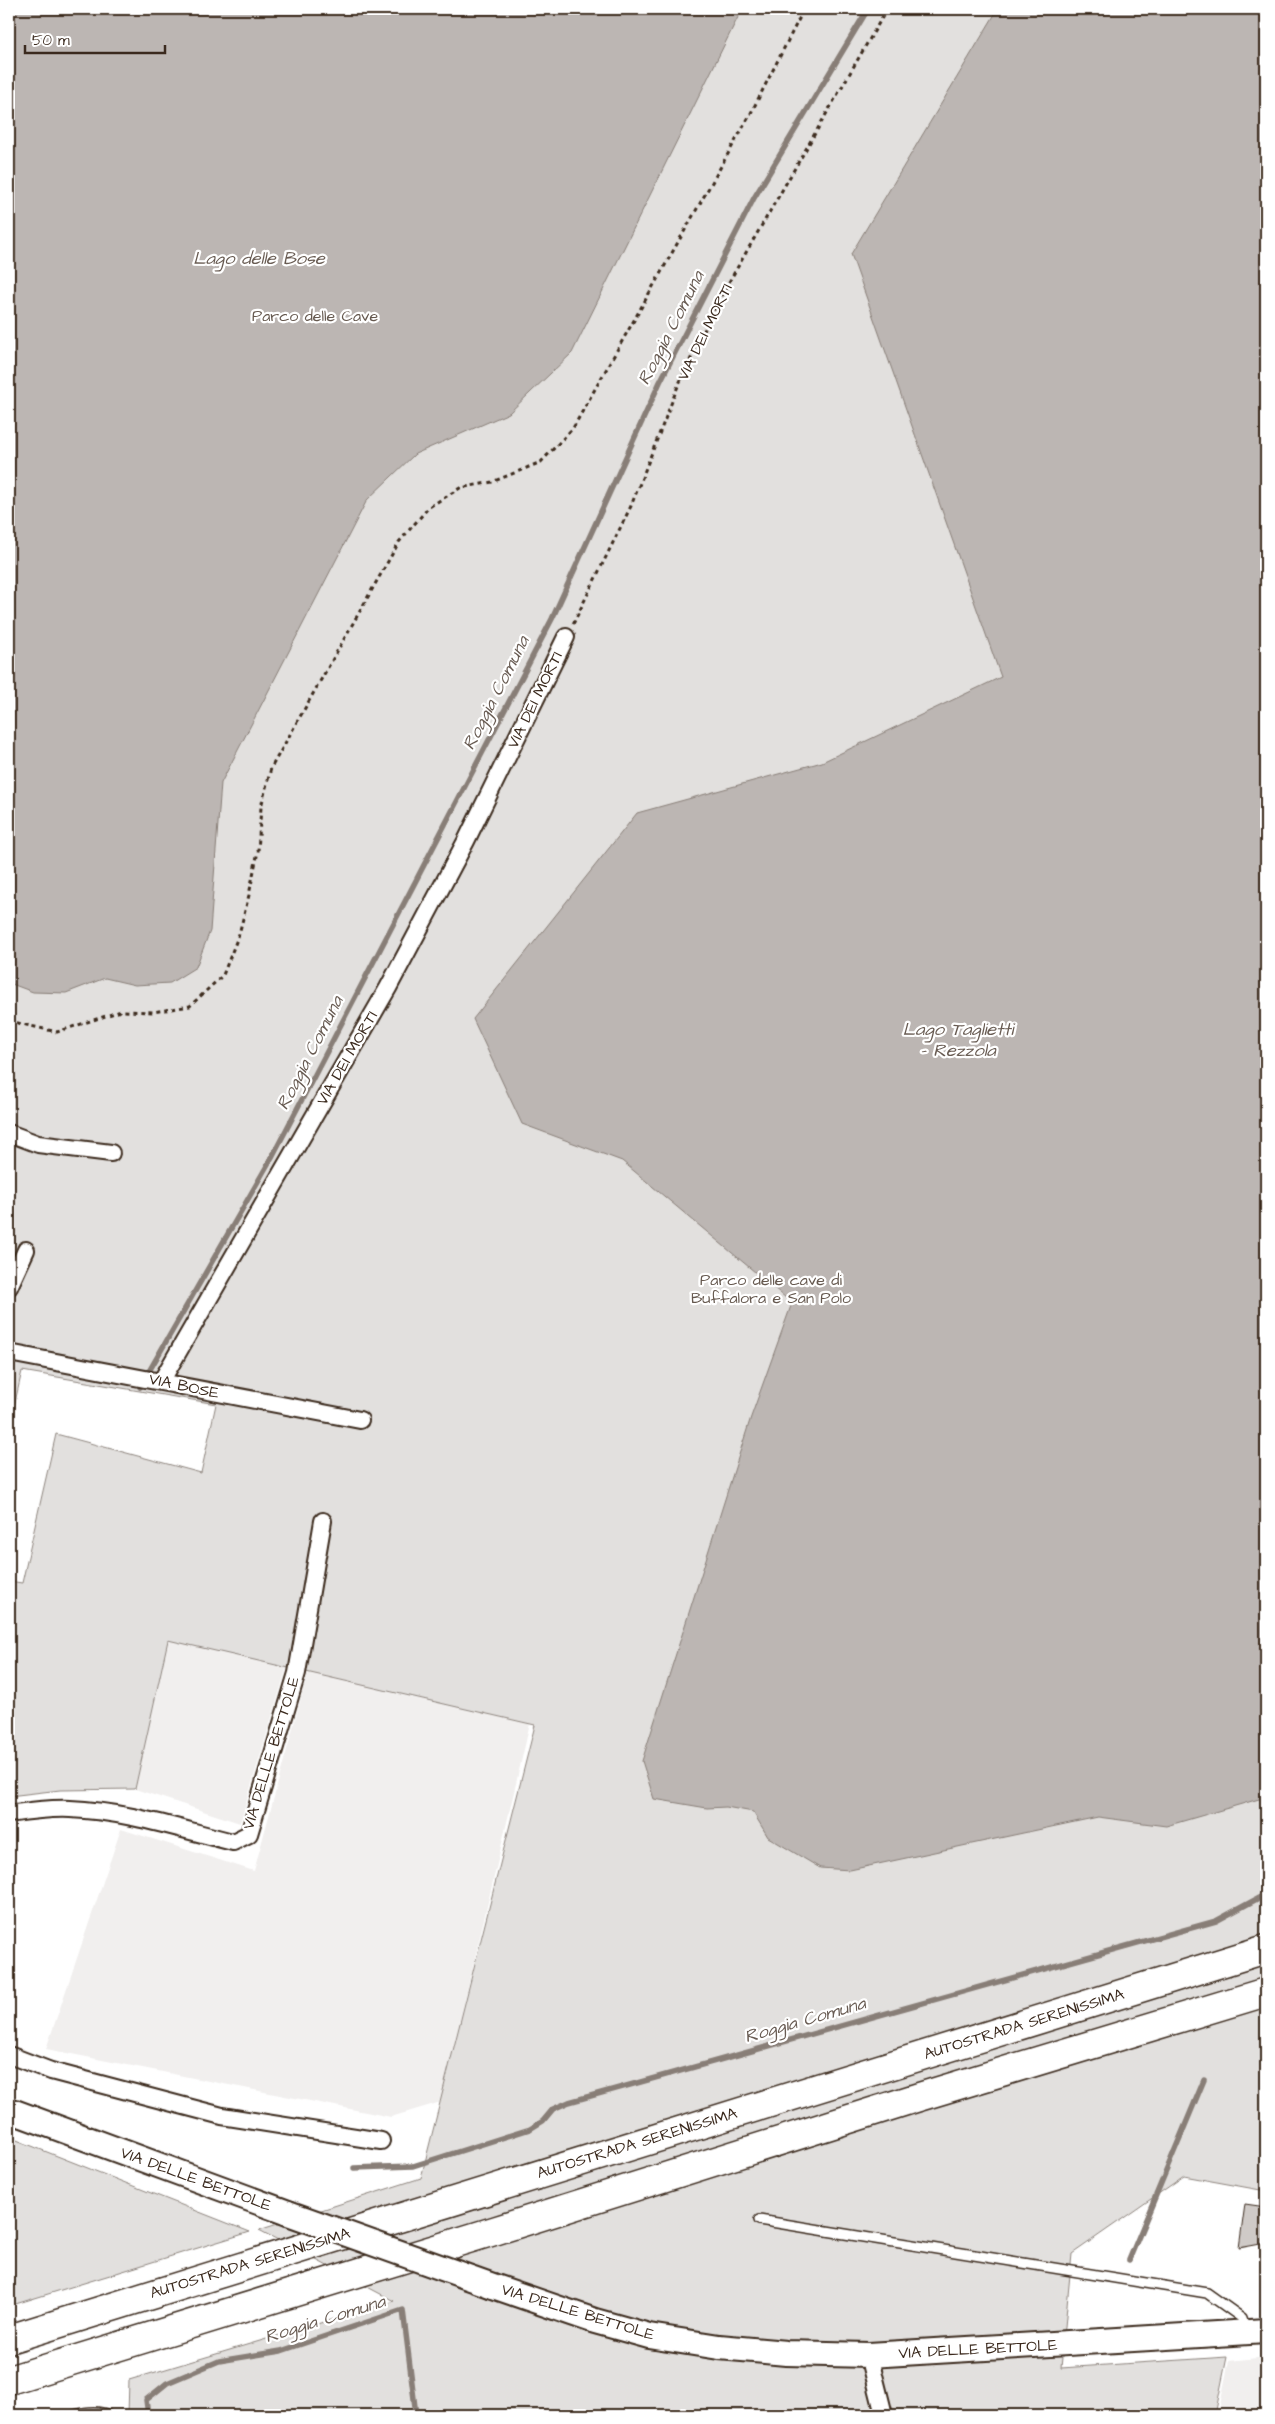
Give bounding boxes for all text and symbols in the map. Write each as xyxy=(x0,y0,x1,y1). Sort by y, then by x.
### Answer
scale bar xyxy=(25,22,165,54)
text: 50 m xyxy=(32,30,70,51)
water label: Lago delle Bose xyxy=(193,246,326,272)
water label: Roggia Comuna xyxy=(632,266,712,390)
street label: VIA DEI MORTI xyxy=(672,280,738,384)
park label: Parco delle Cave xyxy=(252,305,378,327)
water label: Roggia Comuna xyxy=(457,631,537,755)
street label: VIA DEI MORTI xyxy=(502,648,568,752)
water label: Roggia Comuna xyxy=(271,991,351,1115)
street label: VIA DEI MORTI xyxy=(311,1007,383,1109)
water label: Lago Taglietti - Rezzola xyxy=(903,1017,1016,1063)
park label: Parco delle cave di Buffalora e San Polo xyxy=(691,1269,851,1309)
street label: VIA BOSE xyxy=(147,1368,222,1404)
street label: VIA DELLE BETTOLE xyxy=(237,1673,305,1832)
street label: AUTOSTRADA SERENISSIMA xyxy=(921,1983,1127,2065)
water label: Roggia Comuna xyxy=(742,1991,870,2050)
street label: AUTOSTRADA SERENISSIMA xyxy=(534,2102,740,2184)
street label: VIA DELLE BETTOLE xyxy=(118,2141,275,2217)
street label: AUTOSTRADA SERENISSIMA xyxy=(147,2222,353,2304)
street label: VIA DELLE BETTOLE xyxy=(499,2278,658,2346)
water label: Roggia Comuna xyxy=(262,2289,389,2350)
street label: VIA DELLE BETTOLE xyxy=(898,2334,1059,2364)

